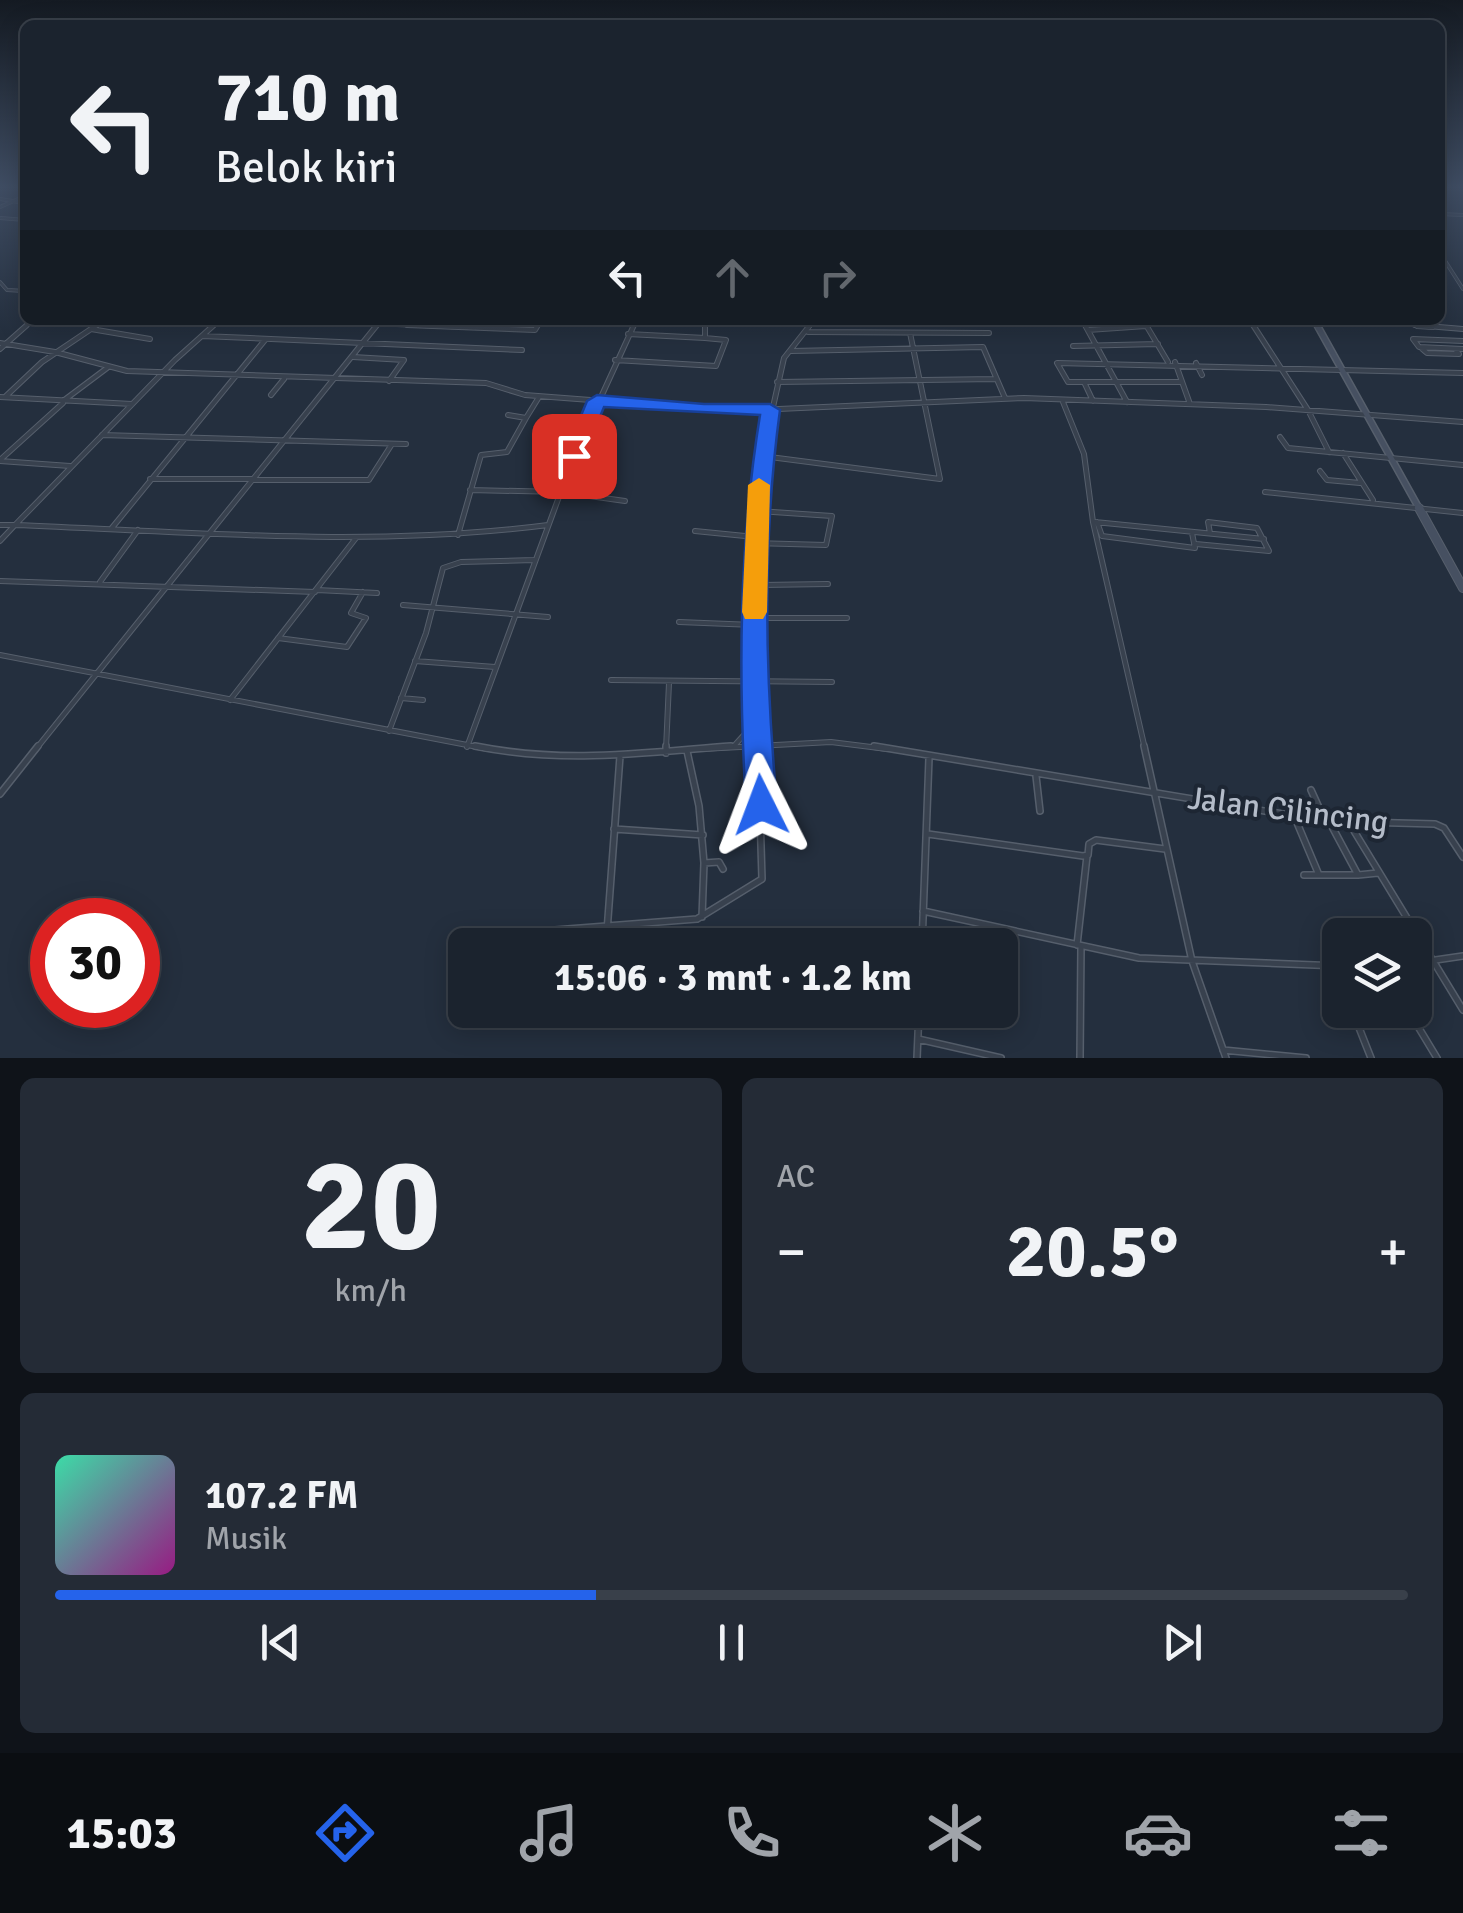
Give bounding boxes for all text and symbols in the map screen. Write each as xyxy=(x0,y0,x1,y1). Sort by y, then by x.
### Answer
text: 710 m xyxy=(215,54,400,140)
icon: left xyxy=(50,60,180,190)
text: Belok kiri xyxy=(215,140,397,195)
icon: left xyxy=(600,250,655,305)
icon: ahead xyxy=(705,250,760,305)
icon: right xyxy=(810,250,865,305)
pin xyxy=(532,414,617,499)
icon: arrive xyxy=(547,429,602,484)
position arrow xyxy=(709,753,813,857)
street label: Jalan Cilincing xyxy=(1186,778,1390,842)
speed limit sign: 30 xyxy=(30,898,160,1028)
map controls xyxy=(1322,918,1432,1028)
button: layers xyxy=(1322,918,1432,1028)
text: 15:06 · 3 mnt · 1.2 km xyxy=(554,954,912,1001)
text: 20 xyxy=(301,1126,441,1286)
text: AC xyxy=(777,1157,815,1196)
text: 20.5° xyxy=(1006,1205,1179,1298)
text: − xyxy=(777,1218,806,1286)
text: + xyxy=(1378,1218,1408,1286)
text: km/h xyxy=(335,1271,407,1310)
text: 107.2 FM xyxy=(205,1472,358,1519)
text: Musik xyxy=(205,1519,287,1558)
icon: previous xyxy=(253,1615,308,1670)
icon: pause xyxy=(704,1615,759,1670)
icon: next xyxy=(1155,1615,1210,1670)
icon: directions xyxy=(310,1798,380,1868)
icon: music xyxy=(514,1798,584,1868)
icon: phone xyxy=(717,1798,787,1868)
icon: climate xyxy=(920,1798,990,1868)
icon: car xyxy=(1123,1798,1193,1868)
icon: filters xyxy=(1326,1798,1396,1868)
text: 15:03 xyxy=(67,1806,177,1861)

